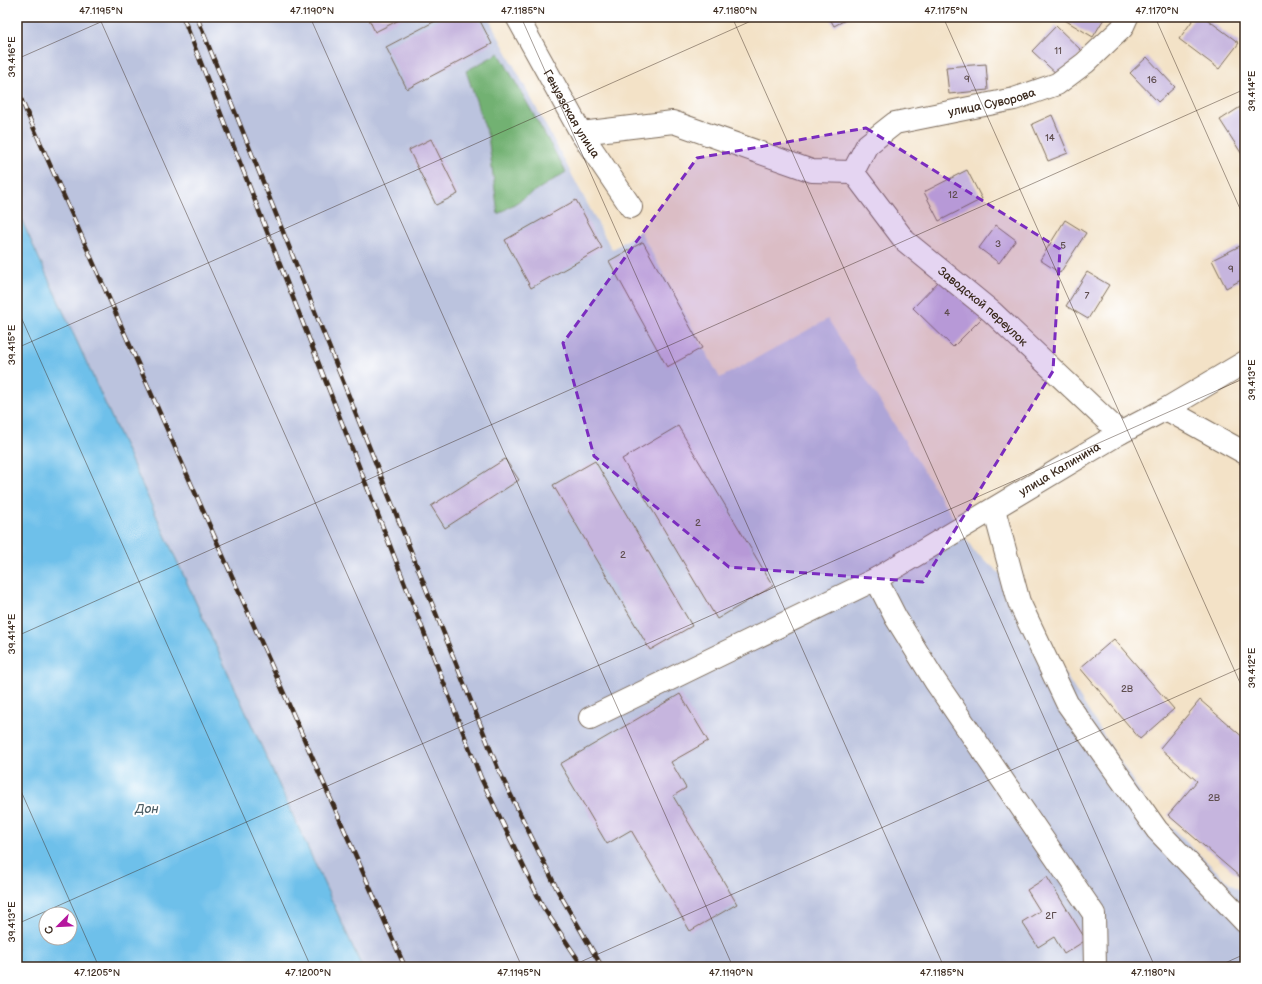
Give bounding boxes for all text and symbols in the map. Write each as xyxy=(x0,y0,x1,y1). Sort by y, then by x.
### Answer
text: 47.1195°N xyxy=(79,5,123,17)
text: 47.1190°N xyxy=(290,5,334,17)
text: 47.1185°N xyxy=(501,5,545,17)
text: 47.1180°N xyxy=(713,5,757,17)
text: 47.1175°N xyxy=(924,5,968,17)
text: 47.1170°N xyxy=(1135,5,1179,17)
text: 39.416°E xyxy=(6,36,18,77)
house number: 11 xyxy=(1054,45,1062,57)
street label: Генуэзская улица xyxy=(540,67,603,161)
text: 39.414°E xyxy=(1246,70,1258,111)
house number: 9 xyxy=(964,73,970,85)
house number: 16 xyxy=(1147,74,1157,86)
street label: улица Суворова xyxy=(947,85,1037,120)
house number: 14 xyxy=(1045,132,1055,144)
house number: 12 xyxy=(948,189,958,201)
house number: 3 xyxy=(995,238,1001,250)
house number: 5 xyxy=(1060,240,1066,252)
street label: Заводской переулок xyxy=(935,263,1031,350)
house number: 9 xyxy=(1228,263,1234,275)
house number: 7 xyxy=(1085,290,1090,302)
house number: 4 xyxy=(944,307,950,319)
text: 39.415°E xyxy=(6,324,18,365)
text: 39.413°E xyxy=(1246,359,1258,401)
street label: улица Калинина xyxy=(1016,439,1103,499)
house number: 2 xyxy=(695,517,701,529)
house number: 2 xyxy=(620,549,626,561)
text: 39.414°E xyxy=(6,613,18,654)
text: 39.412°E xyxy=(1246,647,1258,688)
house number: 2В xyxy=(1121,683,1134,695)
house number: 2В xyxy=(1208,792,1221,804)
water label: Дон xyxy=(134,801,159,817)
text: 39.413°E xyxy=(6,901,18,943)
north arrow xyxy=(38,906,78,946)
house number: 2Г xyxy=(1045,910,1057,922)
text: С xyxy=(42,923,57,936)
text: 47.1205°N xyxy=(74,967,120,979)
text: 47.1200°N xyxy=(285,967,331,979)
text: 47.1195°N xyxy=(497,967,541,979)
text: 47.1190°N xyxy=(709,967,753,979)
text: 47.1185°N xyxy=(920,967,964,979)
text: 47.1180°N xyxy=(1131,967,1175,979)

